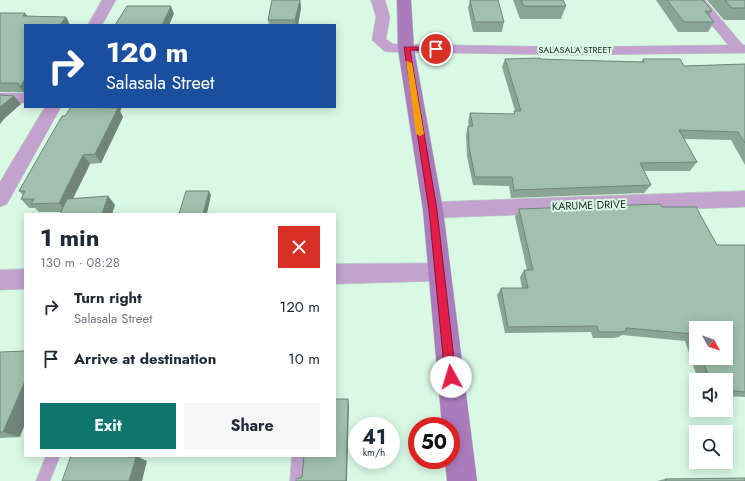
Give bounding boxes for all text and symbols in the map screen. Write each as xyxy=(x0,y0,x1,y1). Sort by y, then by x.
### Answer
text: 120 m xyxy=(106,32,189,73)
pin xyxy=(419,32,453,66)
icon: arrive xyxy=(425,38,447,60)
icon: right xyxy=(40,40,92,92)
street label: SALASALA STREET xyxy=(538,43,612,56)
text: Salasala Street xyxy=(106,70,214,96)
street label: KARUME DRIVE xyxy=(552,196,626,214)
text: 1 min xyxy=(40,220,100,255)
button: close xyxy=(278,226,320,268)
text: 130 m · 08:28 xyxy=(40,253,120,272)
text: Turn right xyxy=(74,287,142,309)
icon: right xyxy=(40,296,62,318)
text: 120 m xyxy=(280,296,320,318)
text: Salasala Street xyxy=(74,309,152,328)
north arrow xyxy=(689,321,733,365)
map controls xyxy=(689,321,733,469)
icon: arrive xyxy=(40,348,62,370)
text: Arrive at destination xyxy=(74,348,216,370)
text: 10 m xyxy=(288,348,320,370)
position arrow xyxy=(430,356,472,398)
button: sound xyxy=(689,373,733,417)
button: Exit xyxy=(40,403,176,449)
button: Share xyxy=(184,403,320,449)
speed limit sign: 50 xyxy=(408,417,460,469)
text: 41 xyxy=(362,423,386,452)
button: search xyxy=(689,425,733,469)
text: km/h xyxy=(363,445,385,460)

